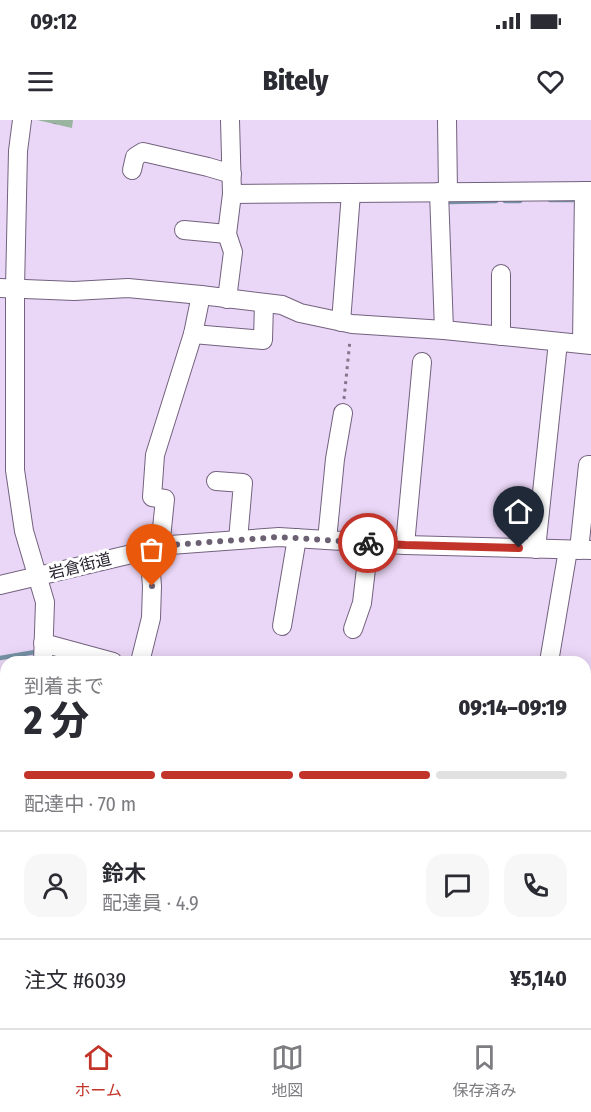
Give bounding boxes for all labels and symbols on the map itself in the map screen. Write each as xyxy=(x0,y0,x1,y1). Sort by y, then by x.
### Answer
pin xyxy=(493,486,544,548)
courier xyxy=(338,513,398,573)
pin xyxy=(126,524,177,586)
street label: 岩倉街道 xyxy=(47,549,113,583)

